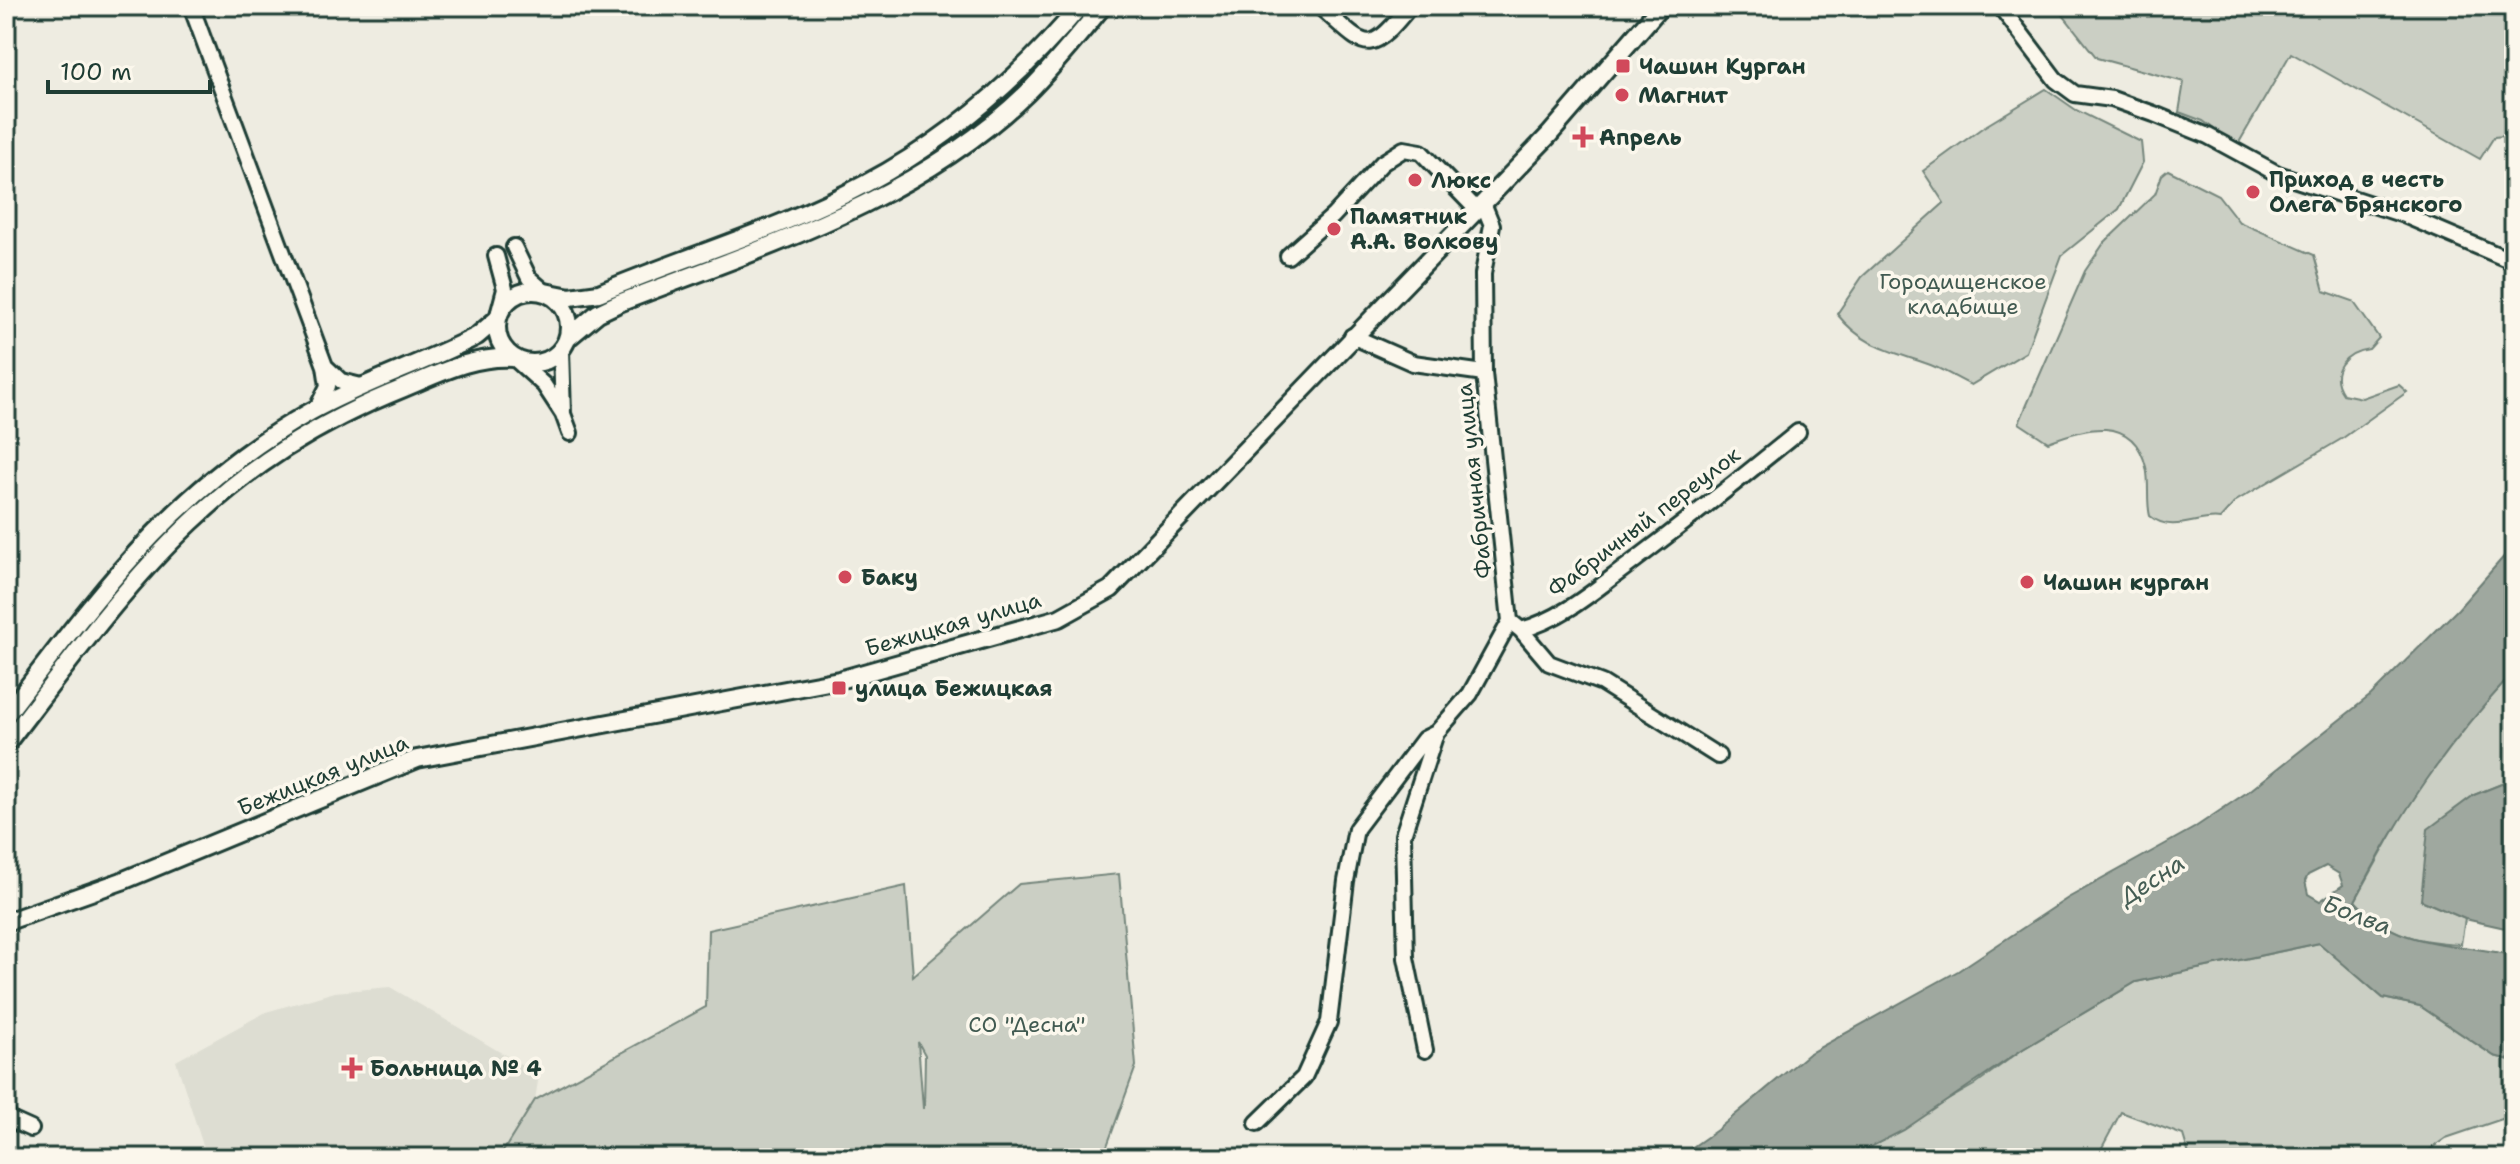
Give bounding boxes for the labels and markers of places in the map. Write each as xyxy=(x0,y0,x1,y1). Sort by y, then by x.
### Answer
place label: Чашин Курган xyxy=(1639,52,1806,81)
marker: Чашин Курган xyxy=(1614,57,1632,75)
place label: Магнит xyxy=(1638,81,1729,110)
marker: Магнит xyxy=(1613,86,1631,104)
place label: Апрель xyxy=(1599,123,1682,152)
marker: Апрель xyxy=(1574,128,1592,146)
place label: Приход в честь Олега Брянского xyxy=(2269,165,2463,219)
place label: Люкс xyxy=(1431,166,1491,195)
marker: Люкс xyxy=(1406,171,1424,189)
marker: Приход в честь Олега Брянского xyxy=(2244,183,2262,201)
place label: Памятник А.А. Волкову xyxy=(1350,202,1498,256)
marker: Памятник А.А. Волкову xyxy=(1325,220,1343,238)
place label: Баку xyxy=(861,563,918,592)
marker: Баку xyxy=(836,568,854,586)
place label: Чашин курган xyxy=(2043,568,2209,597)
marker: Чашин курган xyxy=(2018,573,2036,591)
place label: улица Бежицкая xyxy=(855,674,1053,703)
marker: улица Бежицкая xyxy=(830,679,848,697)
place label: Больница № 4 xyxy=(370,1054,542,1083)
marker: Больница № 4 xyxy=(341,1057,363,1079)

